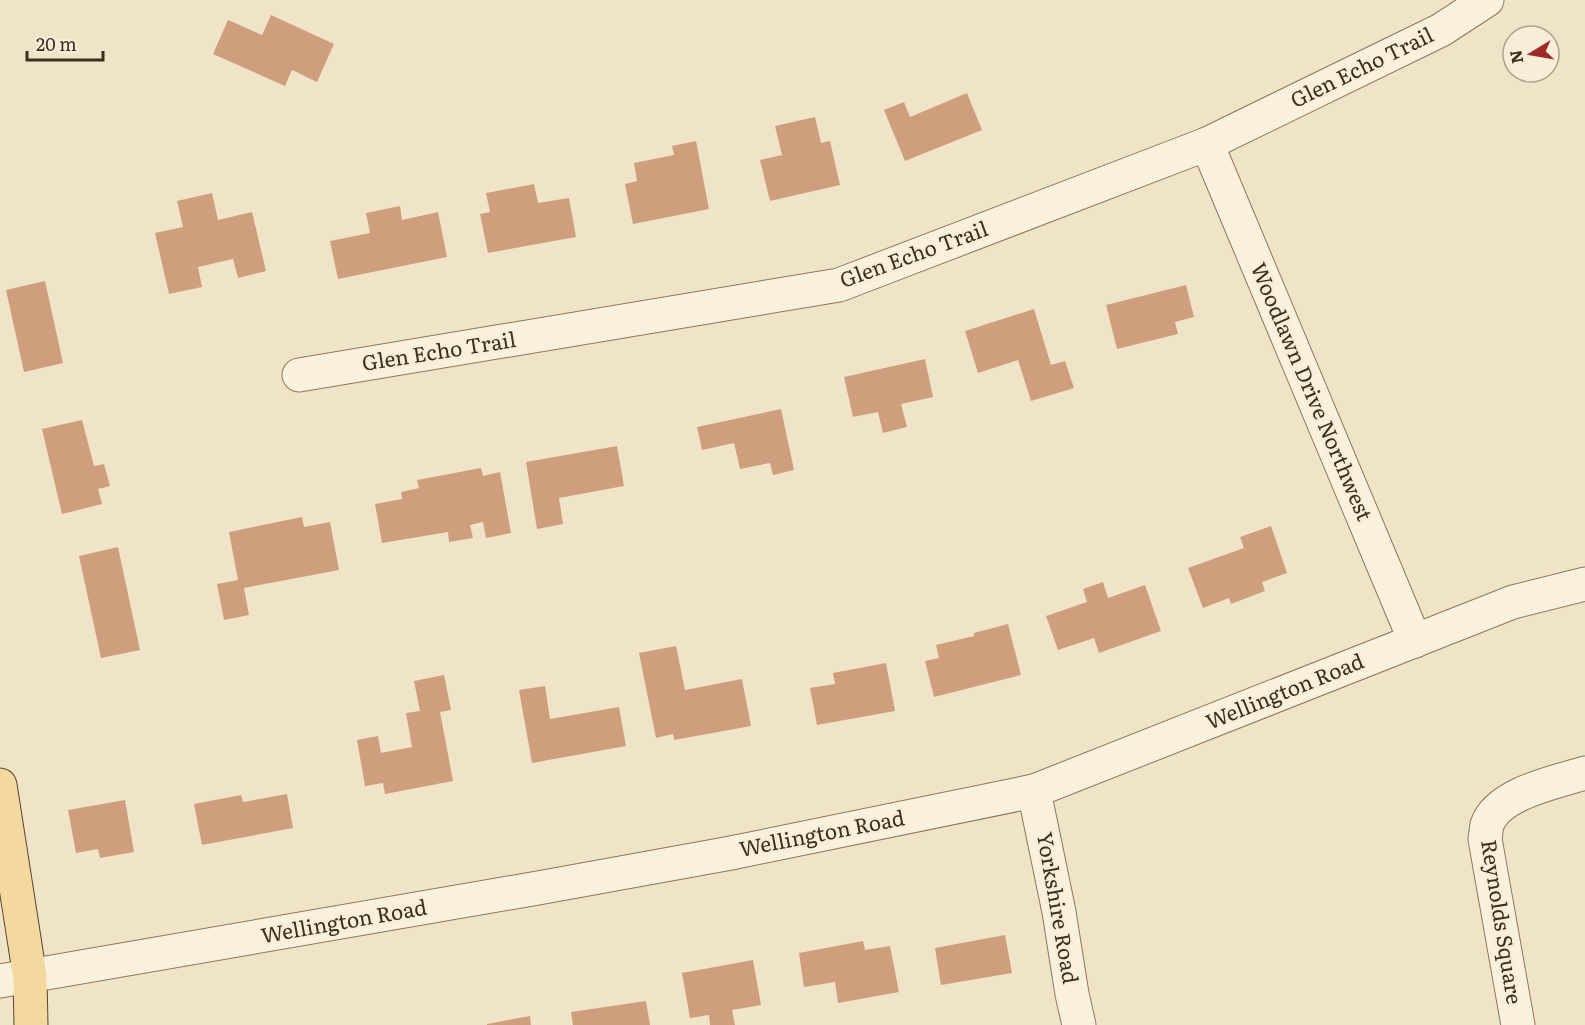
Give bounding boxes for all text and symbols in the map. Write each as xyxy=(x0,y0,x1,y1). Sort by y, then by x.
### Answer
street label: Glen Echo Trail xyxy=(1284,18,1438,114)
scale bar xyxy=(27,24,104,62)
north arrow xyxy=(1501,24,1561,84)
text: 20 m xyxy=(36,30,77,57)
text: N xyxy=(1502,48,1528,66)
street label: Glen Echo Trail xyxy=(835,211,992,294)
street label: Woodlawn Drive Northwest xyxy=(1245,257,1382,525)
street label: Glen Echo Trail xyxy=(359,322,518,377)
street label: Wellington Road xyxy=(1200,644,1368,735)
street label: Wellington Road xyxy=(736,800,907,863)
street label: Yorkshire Road xyxy=(1031,829,1088,986)
street label: Reynolds Square xyxy=(1475,837,1532,1006)
street label: Wellington Road xyxy=(258,890,429,949)

